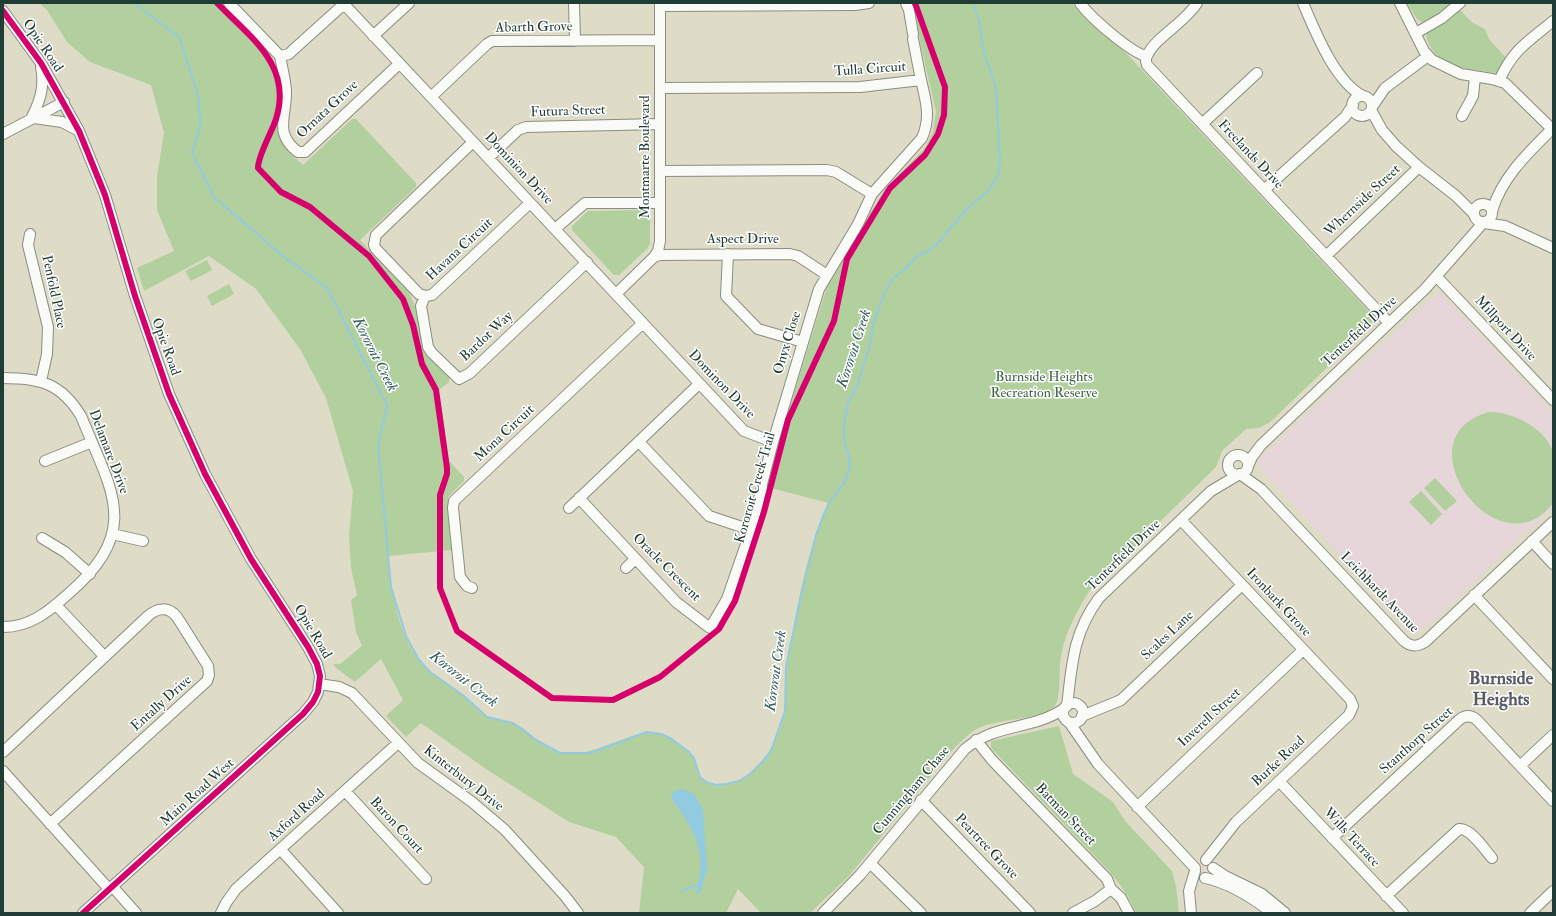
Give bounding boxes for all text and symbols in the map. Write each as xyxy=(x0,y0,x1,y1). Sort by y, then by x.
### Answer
street label: Opie Road xyxy=(18,16,66,76)
street label: Abarth Grove xyxy=(495,19,573,37)
street label: Tulla Circuit xyxy=(833,59,907,81)
street label: Ornata Grove xyxy=(294,77,362,143)
street label: Montmarte Boulevard xyxy=(638,95,654,219)
street label: Futura Street xyxy=(530,102,606,122)
street label: Freelands Drive xyxy=(1214,117,1286,193)
street label: Dominion Drive xyxy=(480,129,556,209)
street label: Whernside Street xyxy=(1321,161,1405,241)
street label: Havana Circuit xyxy=(423,215,497,285)
street label: Aspect Drive xyxy=(707,232,779,248)
street label: Penfold Place xyxy=(37,254,69,330)
street label: Tenterfield Drive xyxy=(1319,293,1401,371)
street label: Millport Drive xyxy=(1471,293,1539,365)
street label: Bardot Way xyxy=(457,308,517,366)
water label: Kororoit Creek xyxy=(834,308,876,390)
street label: Onyx Close xyxy=(770,309,806,377)
water label: Kororoit Creek xyxy=(348,315,400,395)
street label: Opie Road xyxy=(147,316,183,378)
street label: Dominon Drive xyxy=(684,347,758,423)
park label: Burnside Heights Recreation Reserve xyxy=(991,370,1097,402)
street label: Mona Circuit xyxy=(471,402,539,466)
street label: Delamare Drive xyxy=(84,407,132,497)
street label: Kororoit Creek Trail xyxy=(732,430,780,546)
street label: Tenterfield Drive xyxy=(1084,517,1164,595)
street label: Oracle Crescent xyxy=(628,530,704,606)
street label: Leichhardt Avenue xyxy=(1336,549,1422,637)
street label: Ironbark Grove xyxy=(1242,565,1314,641)
street label: Opie Road xyxy=(289,602,335,662)
street label: Scales Lane xyxy=(1138,608,1198,664)
water label: Kororoit Creek xyxy=(762,630,792,712)
water label: Kororoit Creek xyxy=(425,648,501,712)
district label: Burnside Heights xyxy=(1469,669,1533,712)
street label: Entally Drive xyxy=(128,672,196,736)
street label: Inverell Street xyxy=(1175,685,1245,751)
street label: Stanthorp Street xyxy=(1377,704,1457,778)
street label: Burke Road xyxy=(1249,733,1309,791)
street label: Kinterbury Drive xyxy=(420,743,506,815)
street label: Cunningham Chase xyxy=(870,743,954,839)
street label: Main Road West xyxy=(158,755,238,831)
street label: Batman Street xyxy=(1031,780,1099,850)
street label: Axford Road xyxy=(265,786,329,846)
street label: Baron Court xyxy=(366,794,426,858)
street label: Wills Terrace xyxy=(1319,805,1383,871)
street label: Peartree Grove xyxy=(951,811,1021,883)

